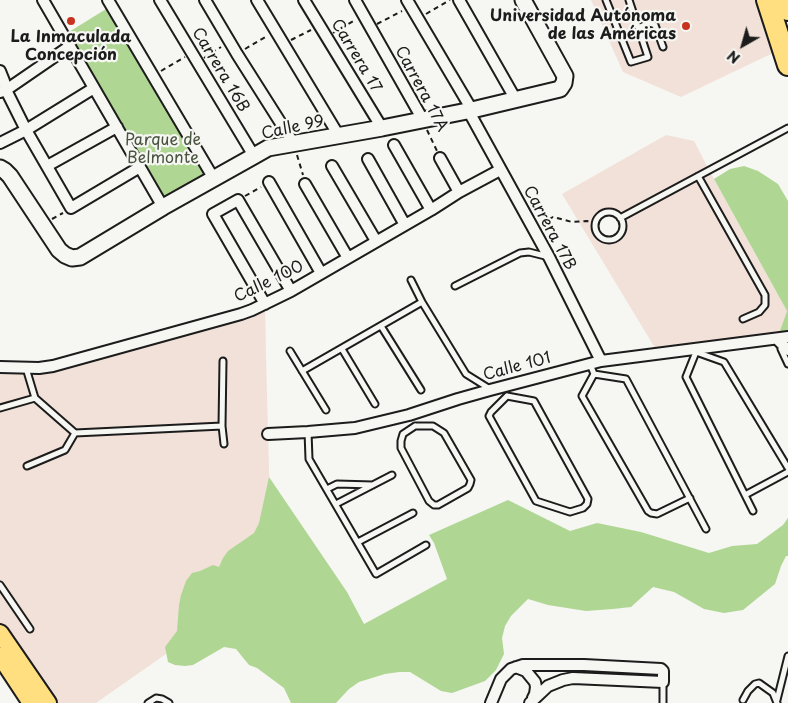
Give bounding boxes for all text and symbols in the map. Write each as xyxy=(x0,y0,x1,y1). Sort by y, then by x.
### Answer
place label: Universidad Autónoma de las Américas xyxy=(490,7,676,45)
marker: La Inmaculada Concepción xyxy=(65,15,77,27)
street label: Carrera 17 xyxy=(327,16,385,96)
marker: Universidad Autónoma de las Américas xyxy=(680,20,692,32)
north arrow xyxy=(718,20,768,70)
street label: Carrera 16B xyxy=(187,24,253,116)
place label: La Inmaculada Concepción xyxy=(11,28,131,66)
street label: Carrera 17A xyxy=(390,43,452,135)
text: N xyxy=(723,46,744,69)
street label: Calle 99 xyxy=(260,112,326,144)
park label: Parque de Belmonte xyxy=(125,131,201,169)
street label: Carrera 17B xyxy=(519,183,579,273)
street label: Calle 100 xyxy=(231,257,307,307)
street label: Calle 101 xyxy=(481,349,553,385)

